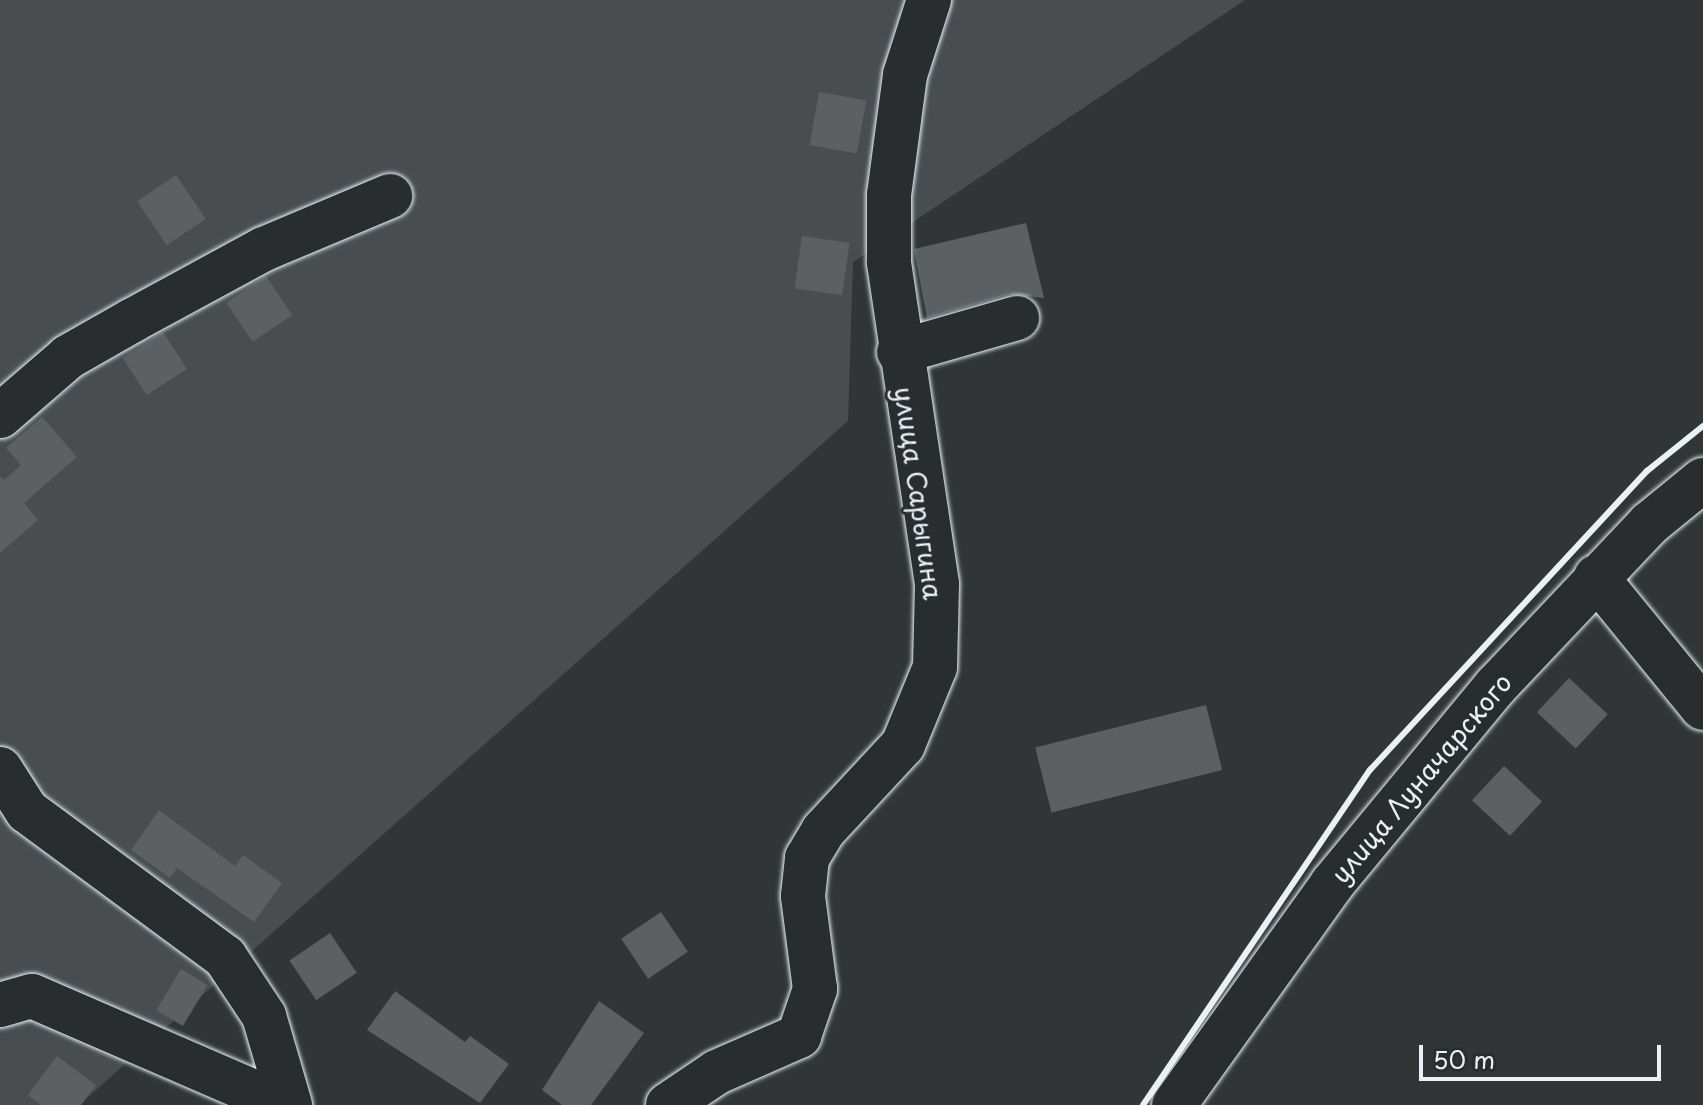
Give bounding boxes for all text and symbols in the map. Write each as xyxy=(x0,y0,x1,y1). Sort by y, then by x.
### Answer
street label: улица Сарыгина xyxy=(889,384,949,602)
street label: улица Луначарского xyxy=(1324,666,1518,890)
scale bar xyxy=(1423,1029,1665,1079)
text: 50 m xyxy=(1433,1041,1495,1077)

